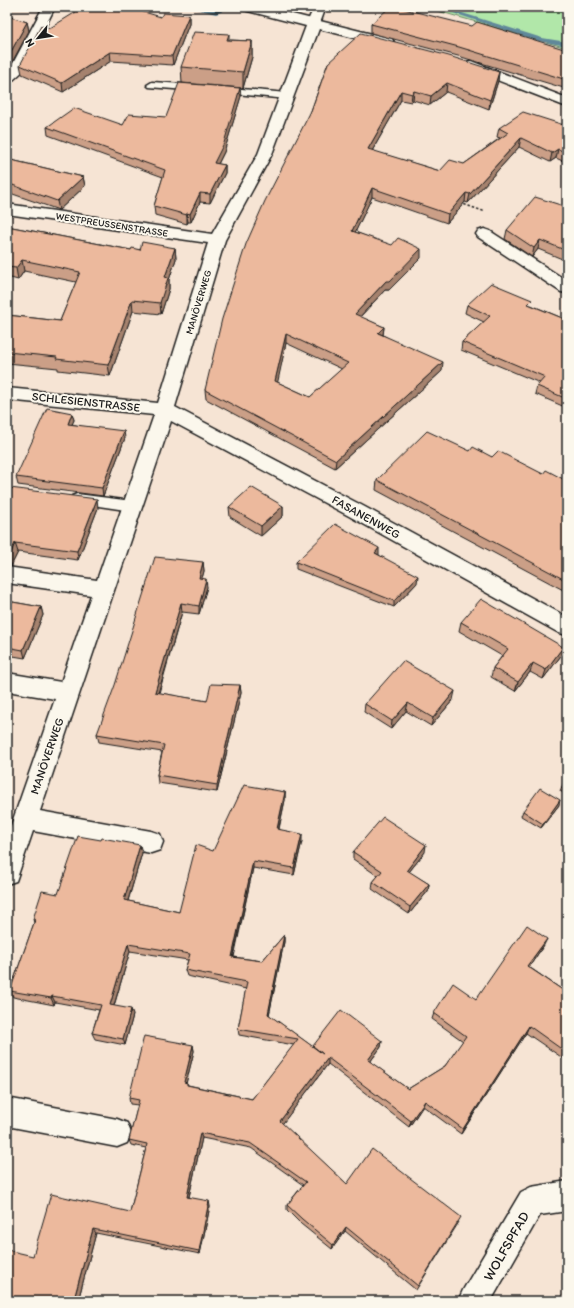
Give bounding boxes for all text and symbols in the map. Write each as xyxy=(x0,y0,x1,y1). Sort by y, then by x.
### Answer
north arrow xyxy=(18,18,58,58)
text: N xyxy=(22,36,37,49)
street label: WESTPREUSSENSTRASSE xyxy=(55,209,169,240)
street label: MANÖVERWEG xyxy=(182,268,214,336)
street label: SCHLESIENSTRASSE xyxy=(31,389,141,415)
street label: FASANENWEG xyxy=(329,492,403,542)
street label: MANÖVERWEG xyxy=(27,716,67,796)
street label: WOLFSPFAD xyxy=(480,1208,533,1284)

